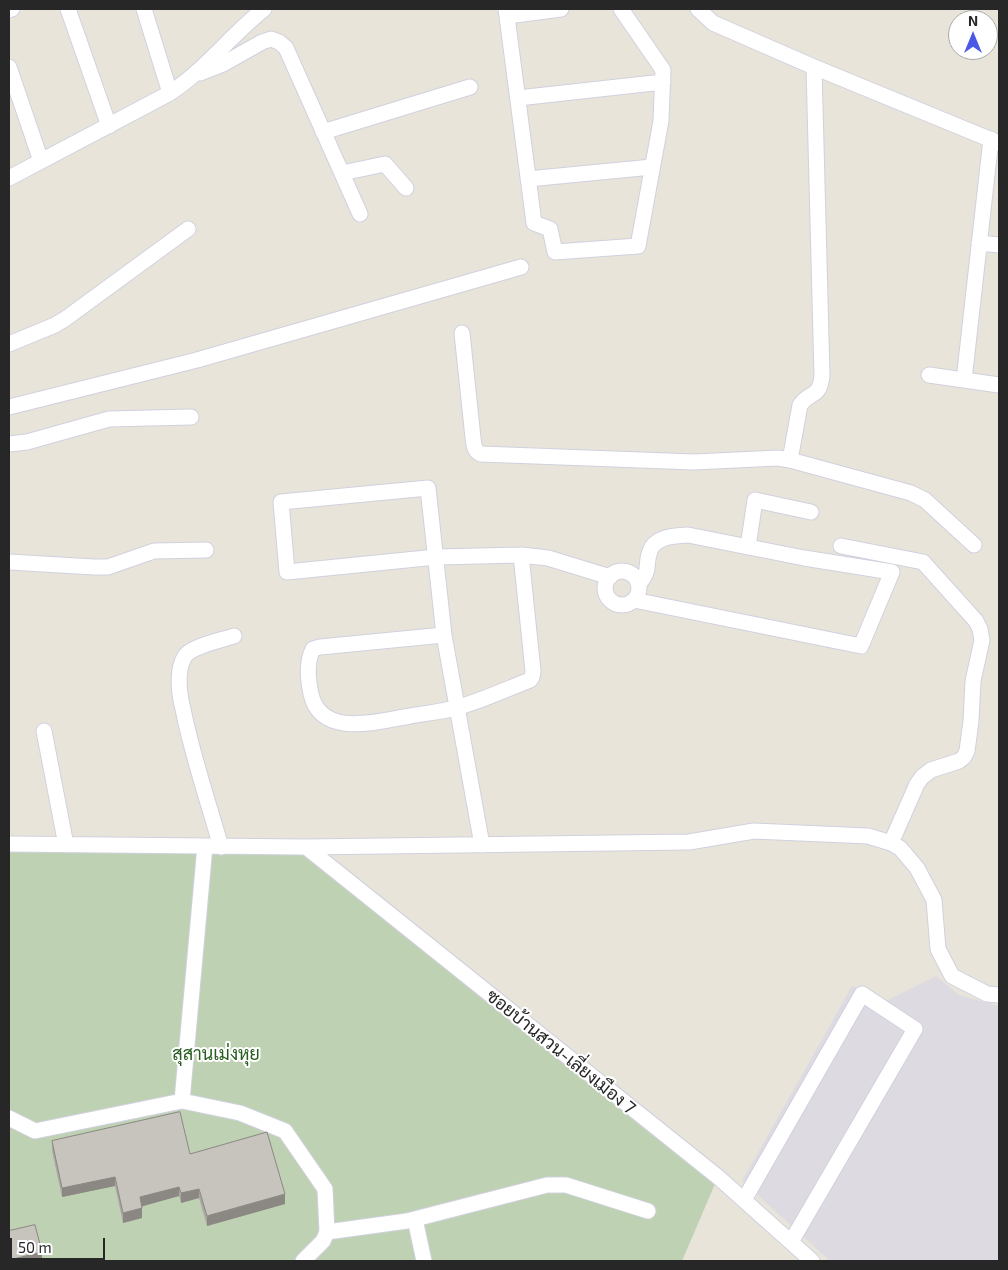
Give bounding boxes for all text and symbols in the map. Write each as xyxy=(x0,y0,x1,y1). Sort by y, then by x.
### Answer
north arrow xyxy=(948,10,998,60)
text: N xyxy=(968,12,978,29)
street label: ซอยบ้านสวน-เลี่ยงเมือง 7 xyxy=(482,985,640,1119)
park label: สุสานเม่งหุย xyxy=(172,1043,260,1065)
scale bar xyxy=(12,1228,108,1260)
text: 50 m xyxy=(18,1238,52,1256)

